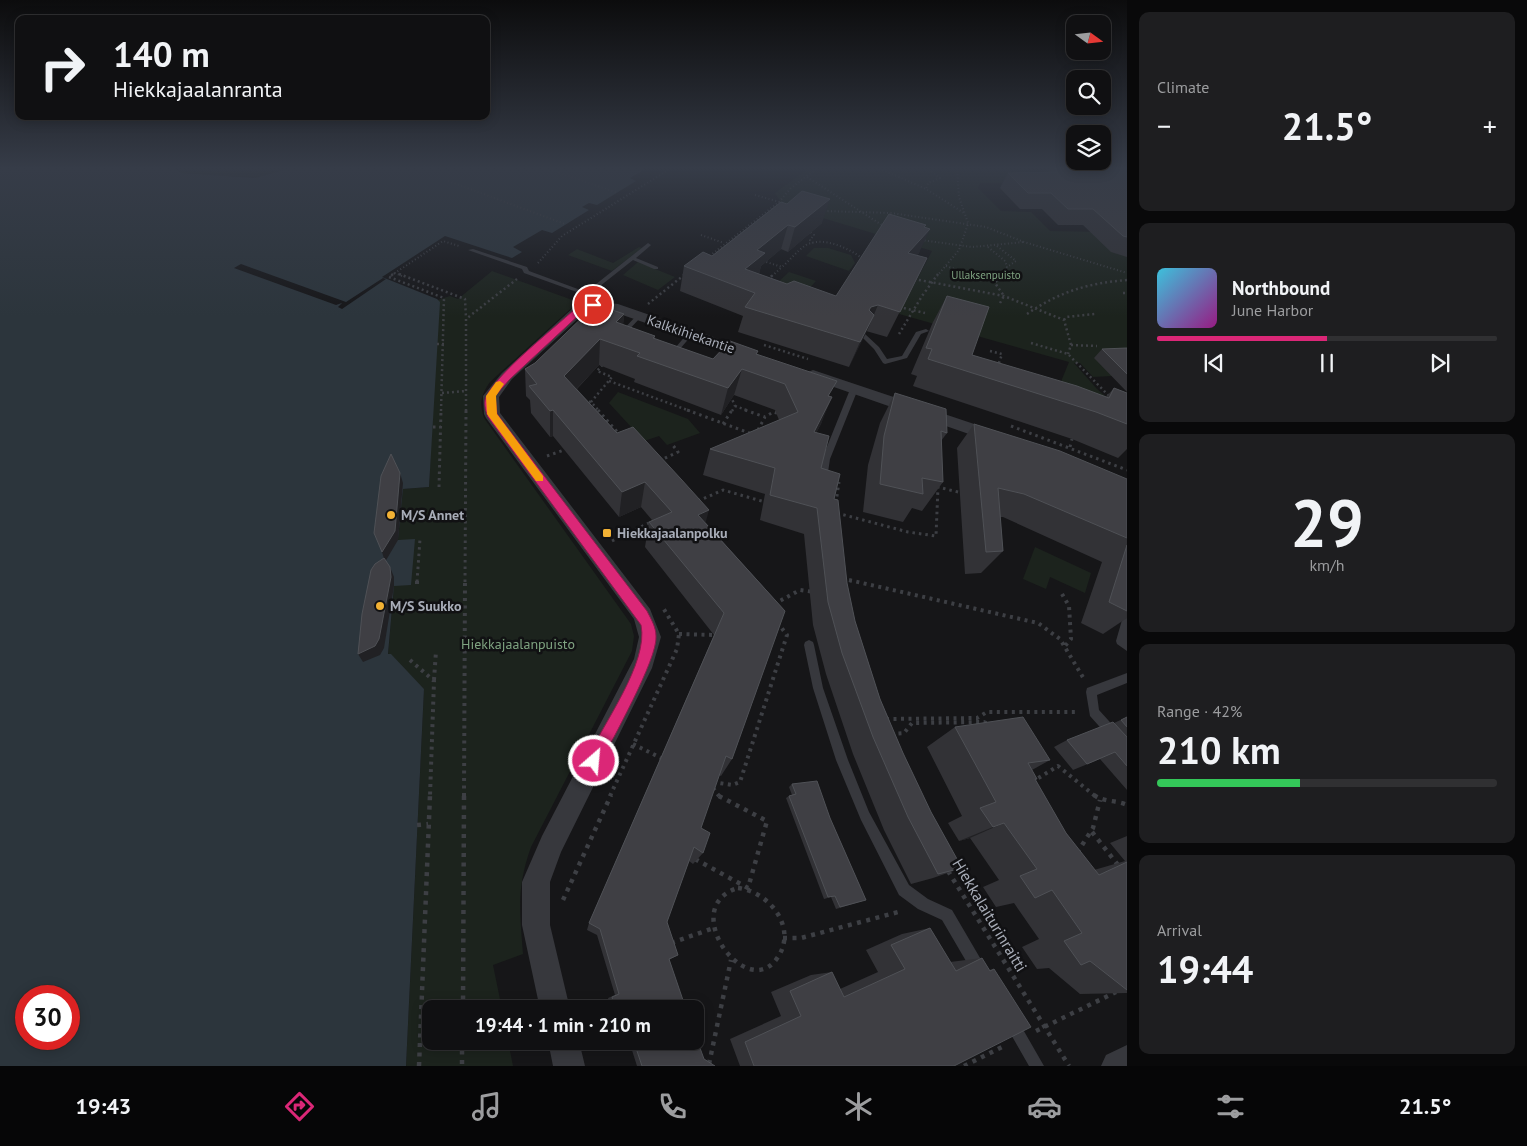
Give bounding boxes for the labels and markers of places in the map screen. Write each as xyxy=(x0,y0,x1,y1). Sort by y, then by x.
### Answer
pin xyxy=(572,284,614,326)
place label: M/S Annet xyxy=(401,506,464,524)
marker: M/S Annet xyxy=(385,509,397,521)
place label: Hiekkajaalanpolku xyxy=(617,524,728,542)
marker: Hiekkajaalanpolku xyxy=(601,527,613,539)
place label: M/S Suukko xyxy=(390,597,462,615)
marker: M/S Suukko xyxy=(374,600,386,612)

